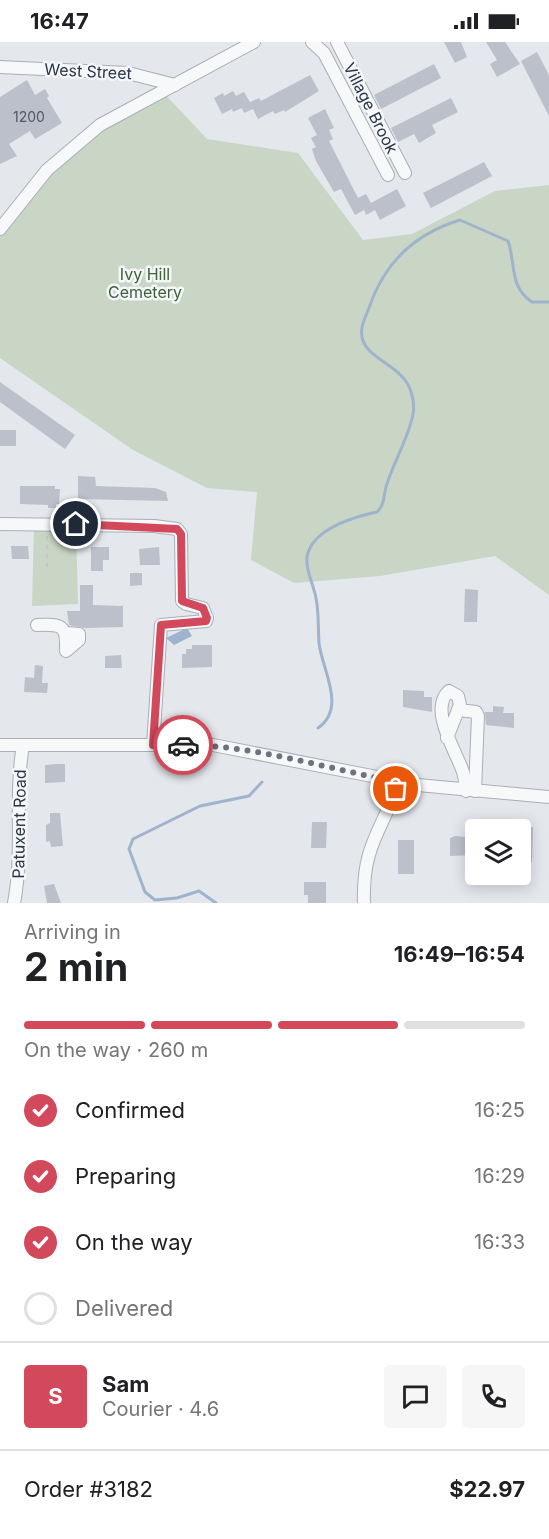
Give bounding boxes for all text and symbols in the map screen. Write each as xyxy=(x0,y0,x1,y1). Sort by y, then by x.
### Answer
text: 16:47 xyxy=(30,8,89,34)
street label: West Street xyxy=(44,59,132,83)
street label: Village Brook xyxy=(340,59,403,157)
house number: 1200 xyxy=(13,108,45,125)
park label: Ivy Hill Cemetery xyxy=(108,264,182,302)
pin xyxy=(50,498,101,549)
icon: home xyxy=(59,507,92,540)
courier xyxy=(153,715,213,775)
icon: car xyxy=(167,729,200,762)
pin xyxy=(370,763,421,814)
street label: Patuxent Road xyxy=(8,769,30,879)
icon: bag xyxy=(379,772,412,805)
map controls xyxy=(465,819,531,885)
button: layers xyxy=(465,819,531,885)
text: Arriving in xyxy=(24,920,121,944)
text: 16:49–16:54 xyxy=(394,941,525,967)
text: 2 min xyxy=(24,943,128,990)
text: On the way · 260 m xyxy=(24,1038,208,1062)
icon: check xyxy=(24,1094,57,1127)
text: Confirmed xyxy=(75,1097,185,1123)
text: 16:25 xyxy=(474,1098,525,1122)
icon: check xyxy=(24,1160,57,1193)
text: Preparing xyxy=(75,1163,176,1189)
text: 16:29 xyxy=(474,1164,525,1188)
icon: check xyxy=(24,1226,57,1259)
text: On the way xyxy=(75,1229,193,1255)
text: 16:33 xyxy=(474,1230,525,1254)
text: Delivered xyxy=(75,1295,173,1321)
button: chat xyxy=(384,1365,447,1428)
button: phone xyxy=(462,1365,525,1428)
text: Sam xyxy=(102,1371,149,1397)
text: S xyxy=(48,1383,63,1409)
text: Courier · 4.6 xyxy=(102,1397,219,1421)
text: Order #3182 xyxy=(24,1476,153,1502)
text: $22.97 xyxy=(449,1476,525,1502)

